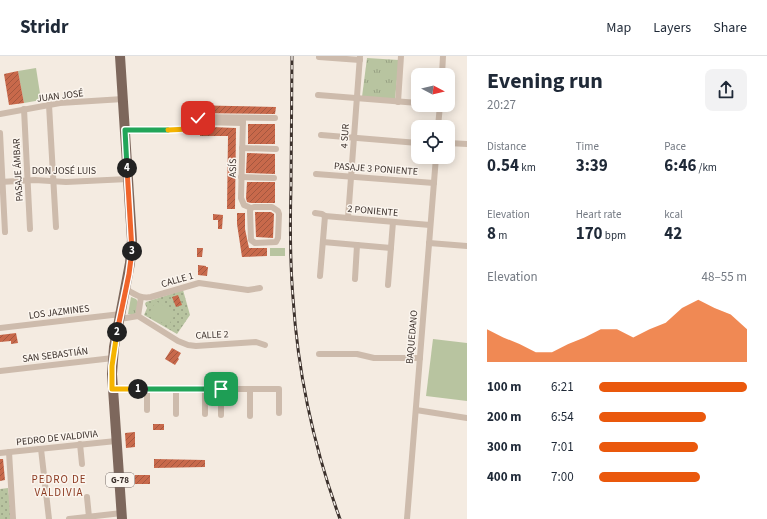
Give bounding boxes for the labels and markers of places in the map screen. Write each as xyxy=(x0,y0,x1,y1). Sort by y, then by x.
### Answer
pin xyxy=(181,101,215,135)
pin: 4 xyxy=(117,158,137,178)
pin: 3 xyxy=(122,241,142,261)
pin: 2 xyxy=(107,322,127,342)
pin xyxy=(204,372,238,406)
pin: 1 xyxy=(128,379,148,399)

